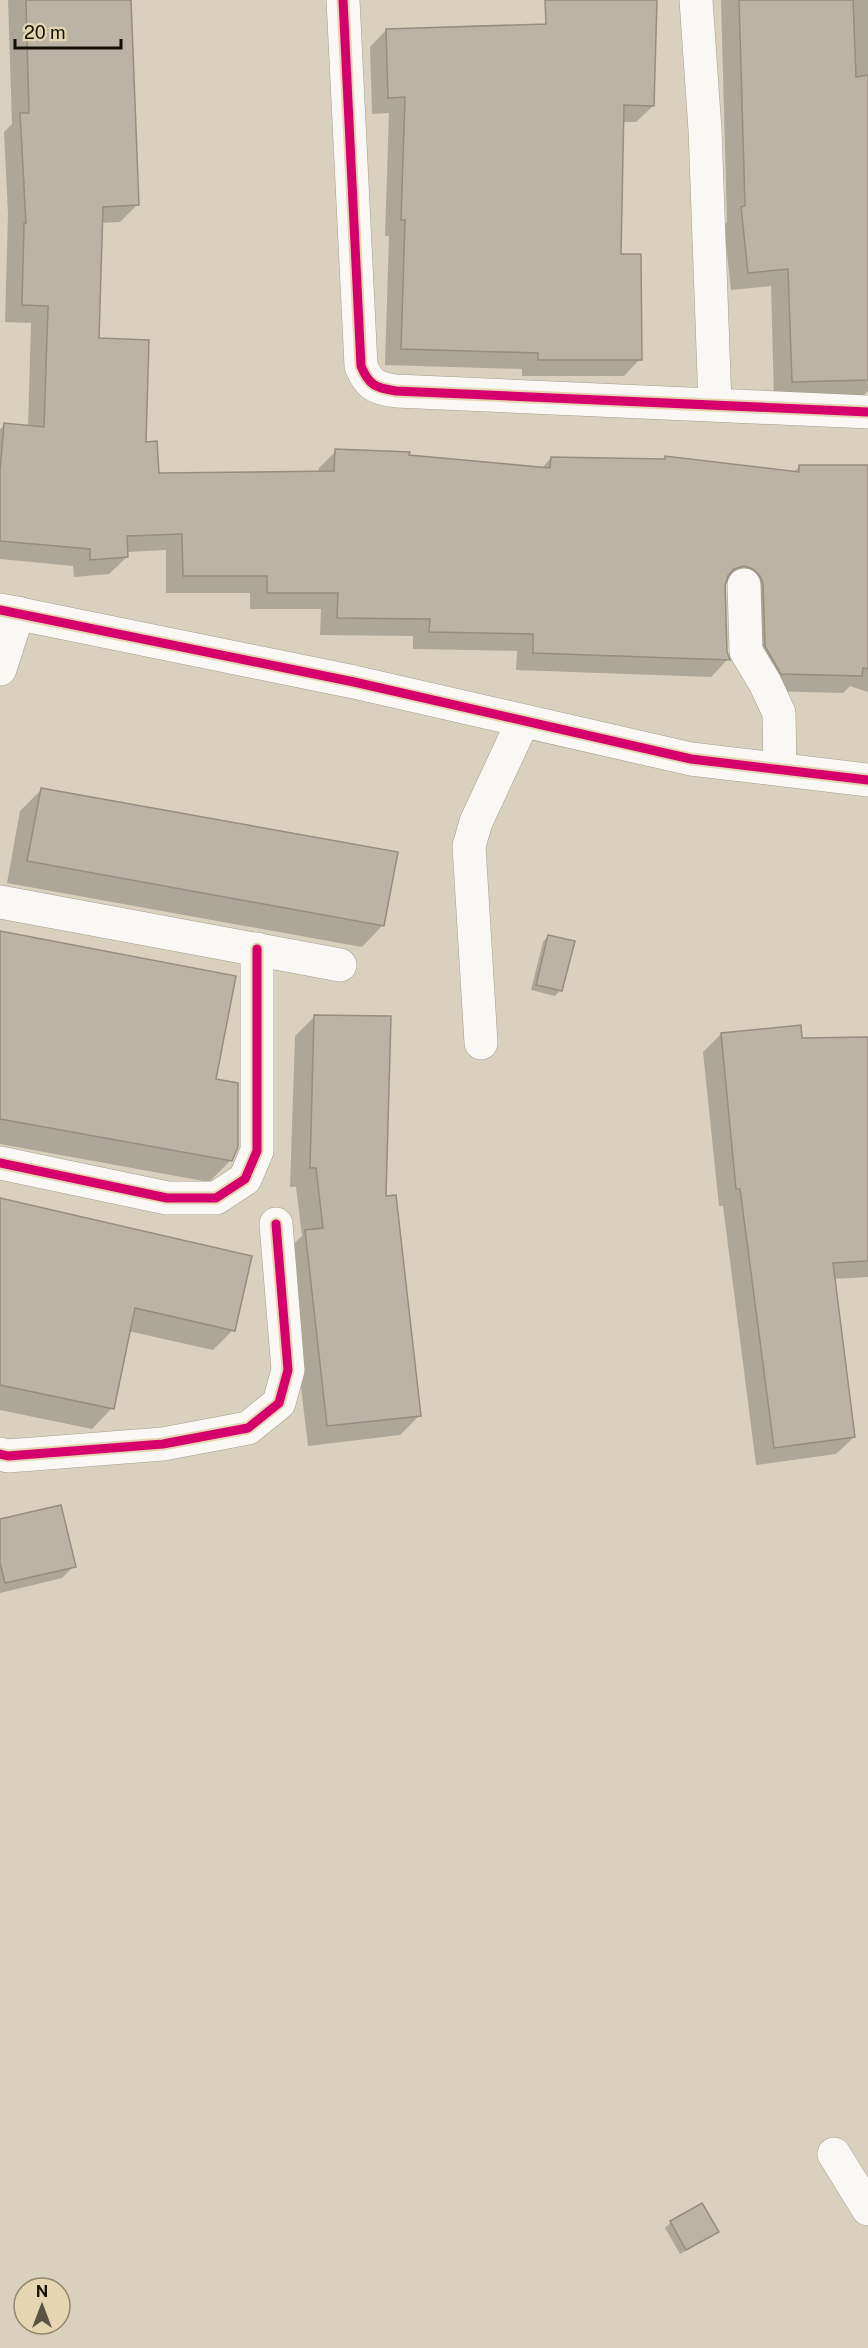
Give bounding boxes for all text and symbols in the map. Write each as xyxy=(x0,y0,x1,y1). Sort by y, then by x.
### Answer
scale bar xyxy=(15,12,122,50)
text: 20 m xyxy=(24,22,66,43)
north arrow xyxy=(12,2276,72,2336)
text: N xyxy=(36,2282,48,2301)

